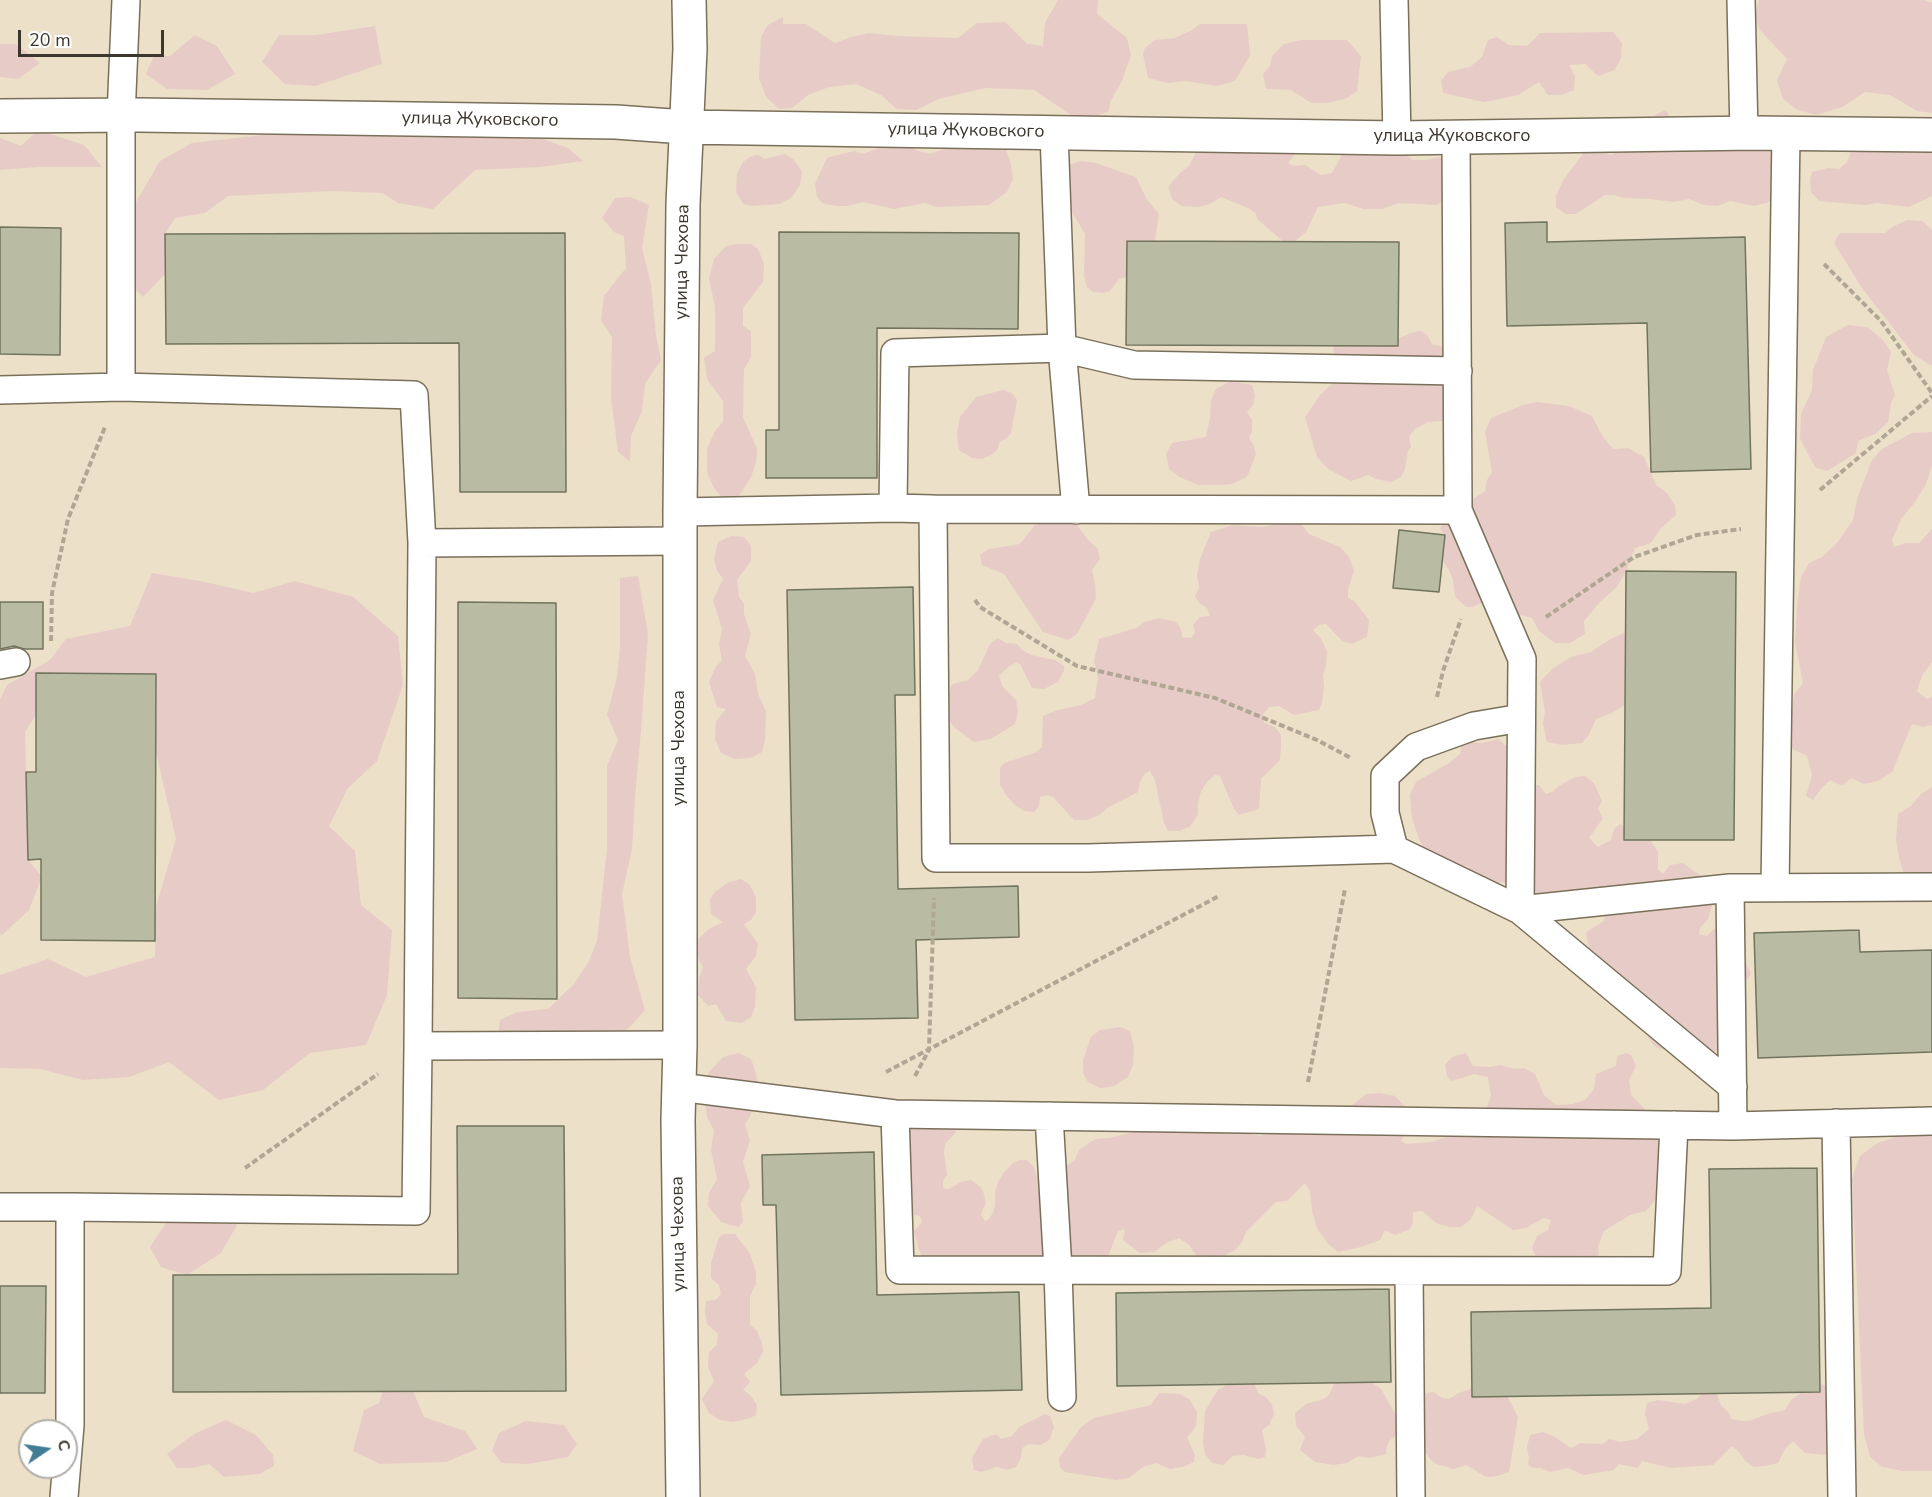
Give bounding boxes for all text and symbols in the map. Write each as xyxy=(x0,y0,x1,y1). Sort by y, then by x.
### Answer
scale bar xyxy=(21,18,166,56)
text: 20 m xyxy=(29,28,71,52)
street label: улица Жуковского xyxy=(401,108,559,132)
street label: улица Жуковского xyxy=(887,119,1045,143)
street label: улица Жуковского xyxy=(1374,126,1530,148)
street label: улица Чехова xyxy=(671,204,695,320)
street label: улица Чехова xyxy=(669,690,691,806)
street label: улица Чехова xyxy=(667,1176,691,1292)
north arrow xyxy=(18,1419,78,1479)
text: С xyxy=(52,1438,76,1453)

